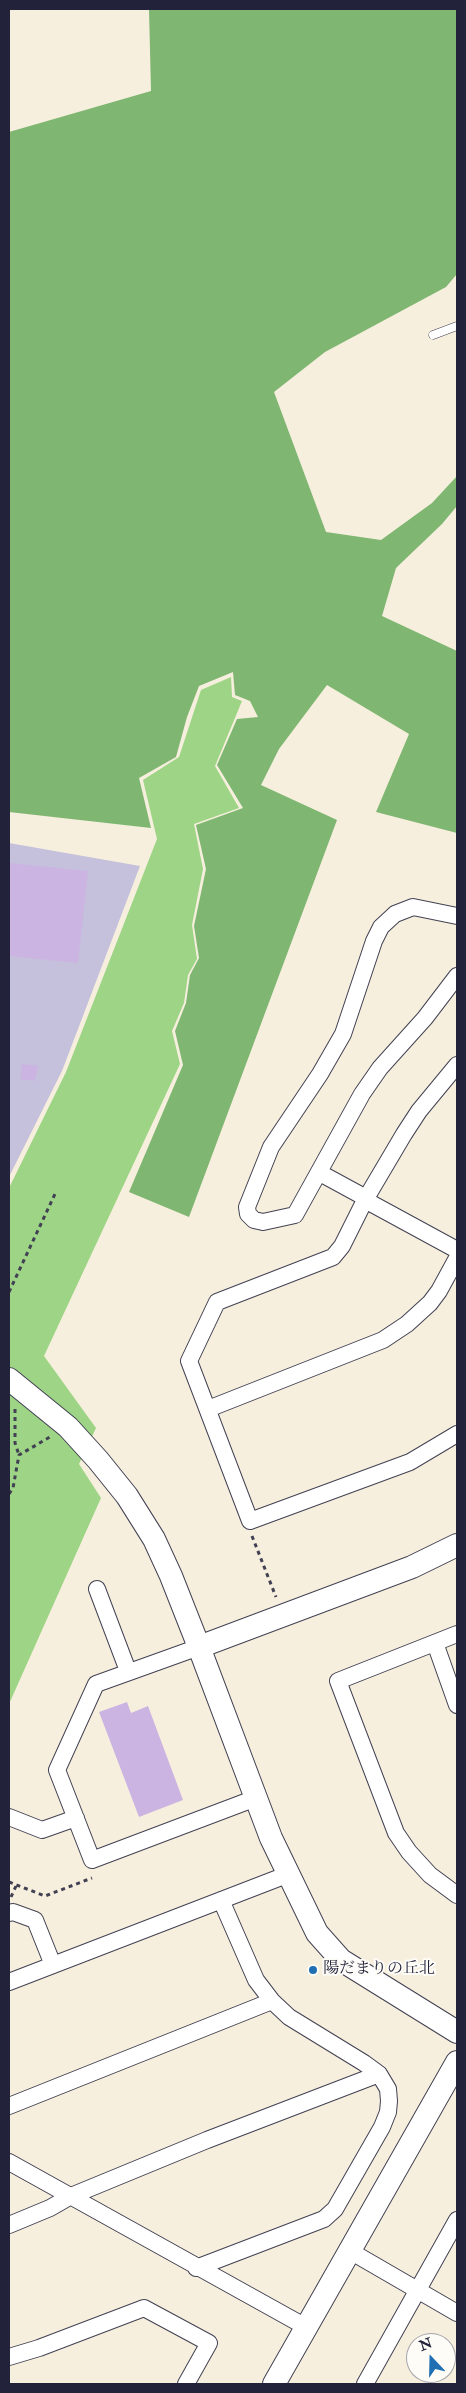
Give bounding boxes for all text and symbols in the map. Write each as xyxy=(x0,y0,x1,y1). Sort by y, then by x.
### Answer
place label: 陽だまりの丘北 xyxy=(323,1960,435,1980)
marker: 陽だまりの丘北 xyxy=(307,1964,319,1976)
north arrow xyxy=(406,2333,456,2383)
text: N xyxy=(417,2334,435,2355)

